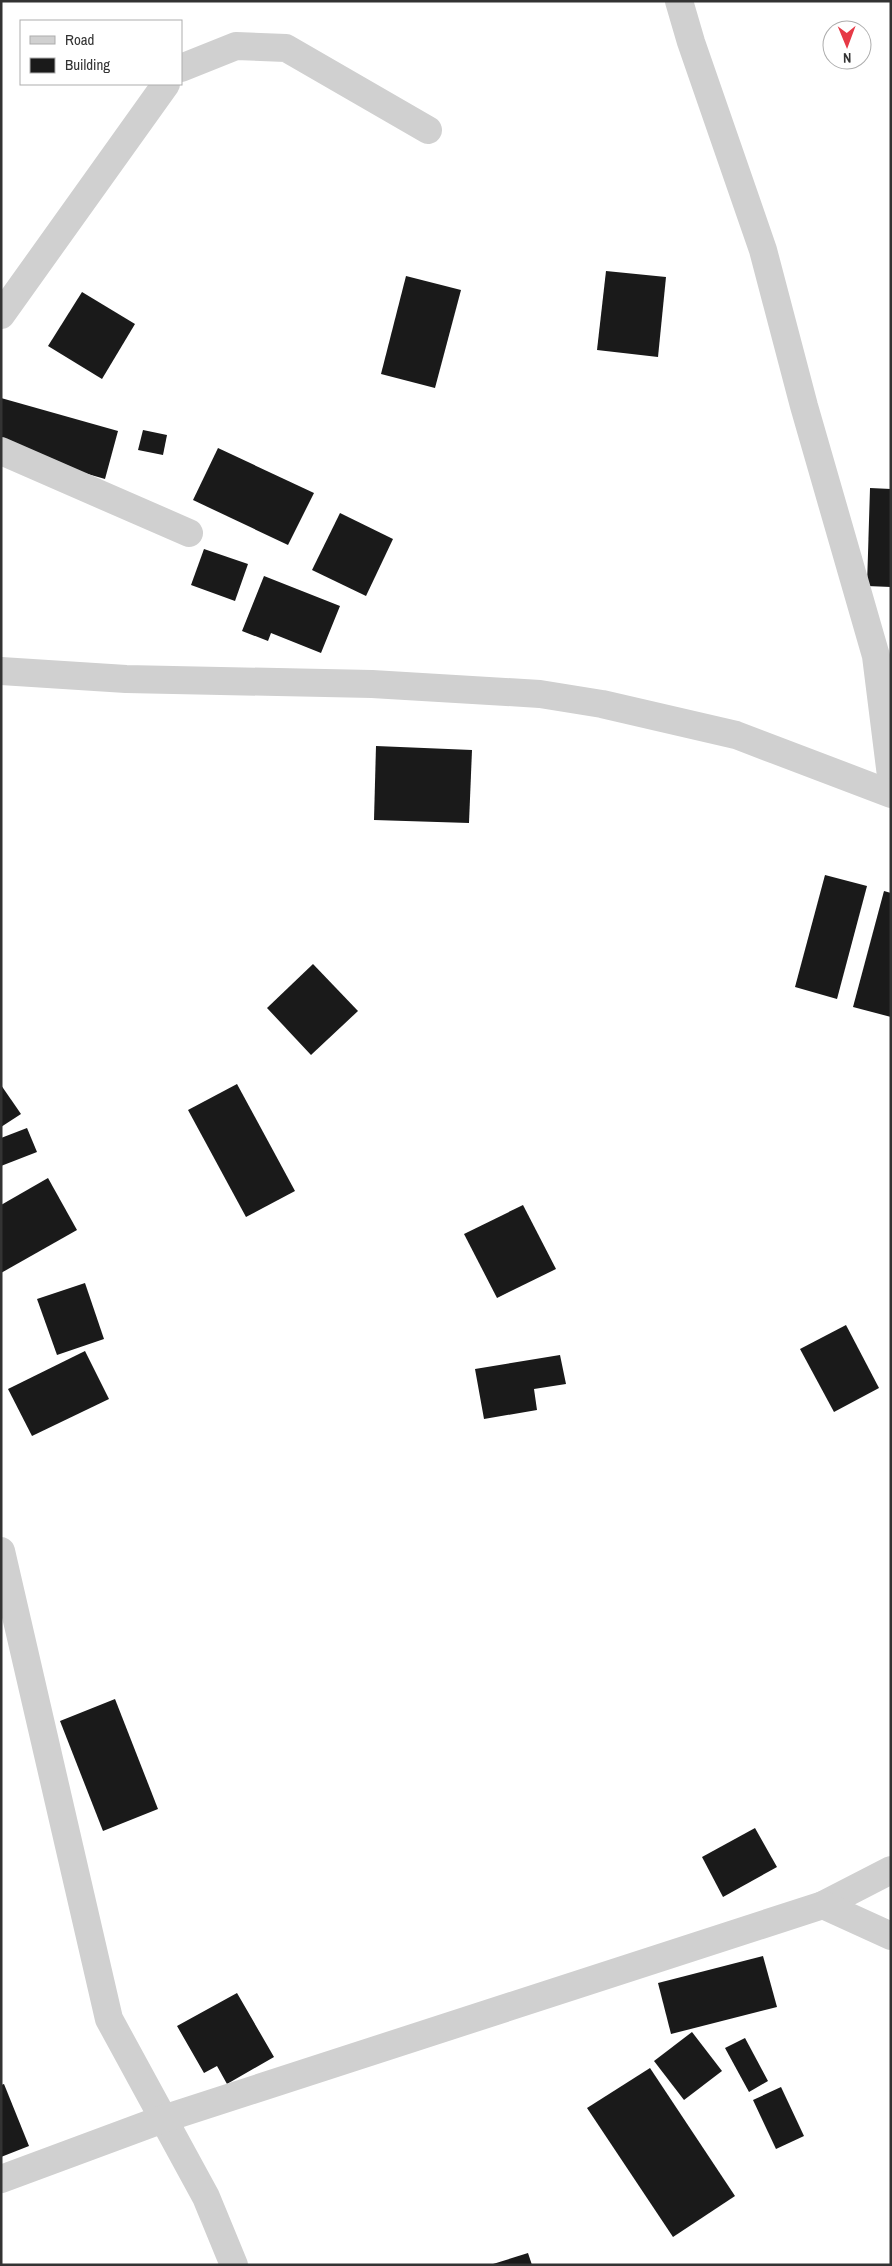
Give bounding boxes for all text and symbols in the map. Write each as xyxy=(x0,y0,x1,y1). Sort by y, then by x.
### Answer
legend xyxy=(20,20,182,85)
north arrow xyxy=(822,20,872,70)
text: Road xyxy=(65,29,94,50)
text: N xyxy=(843,49,852,67)
text: Building xyxy=(65,54,110,75)

